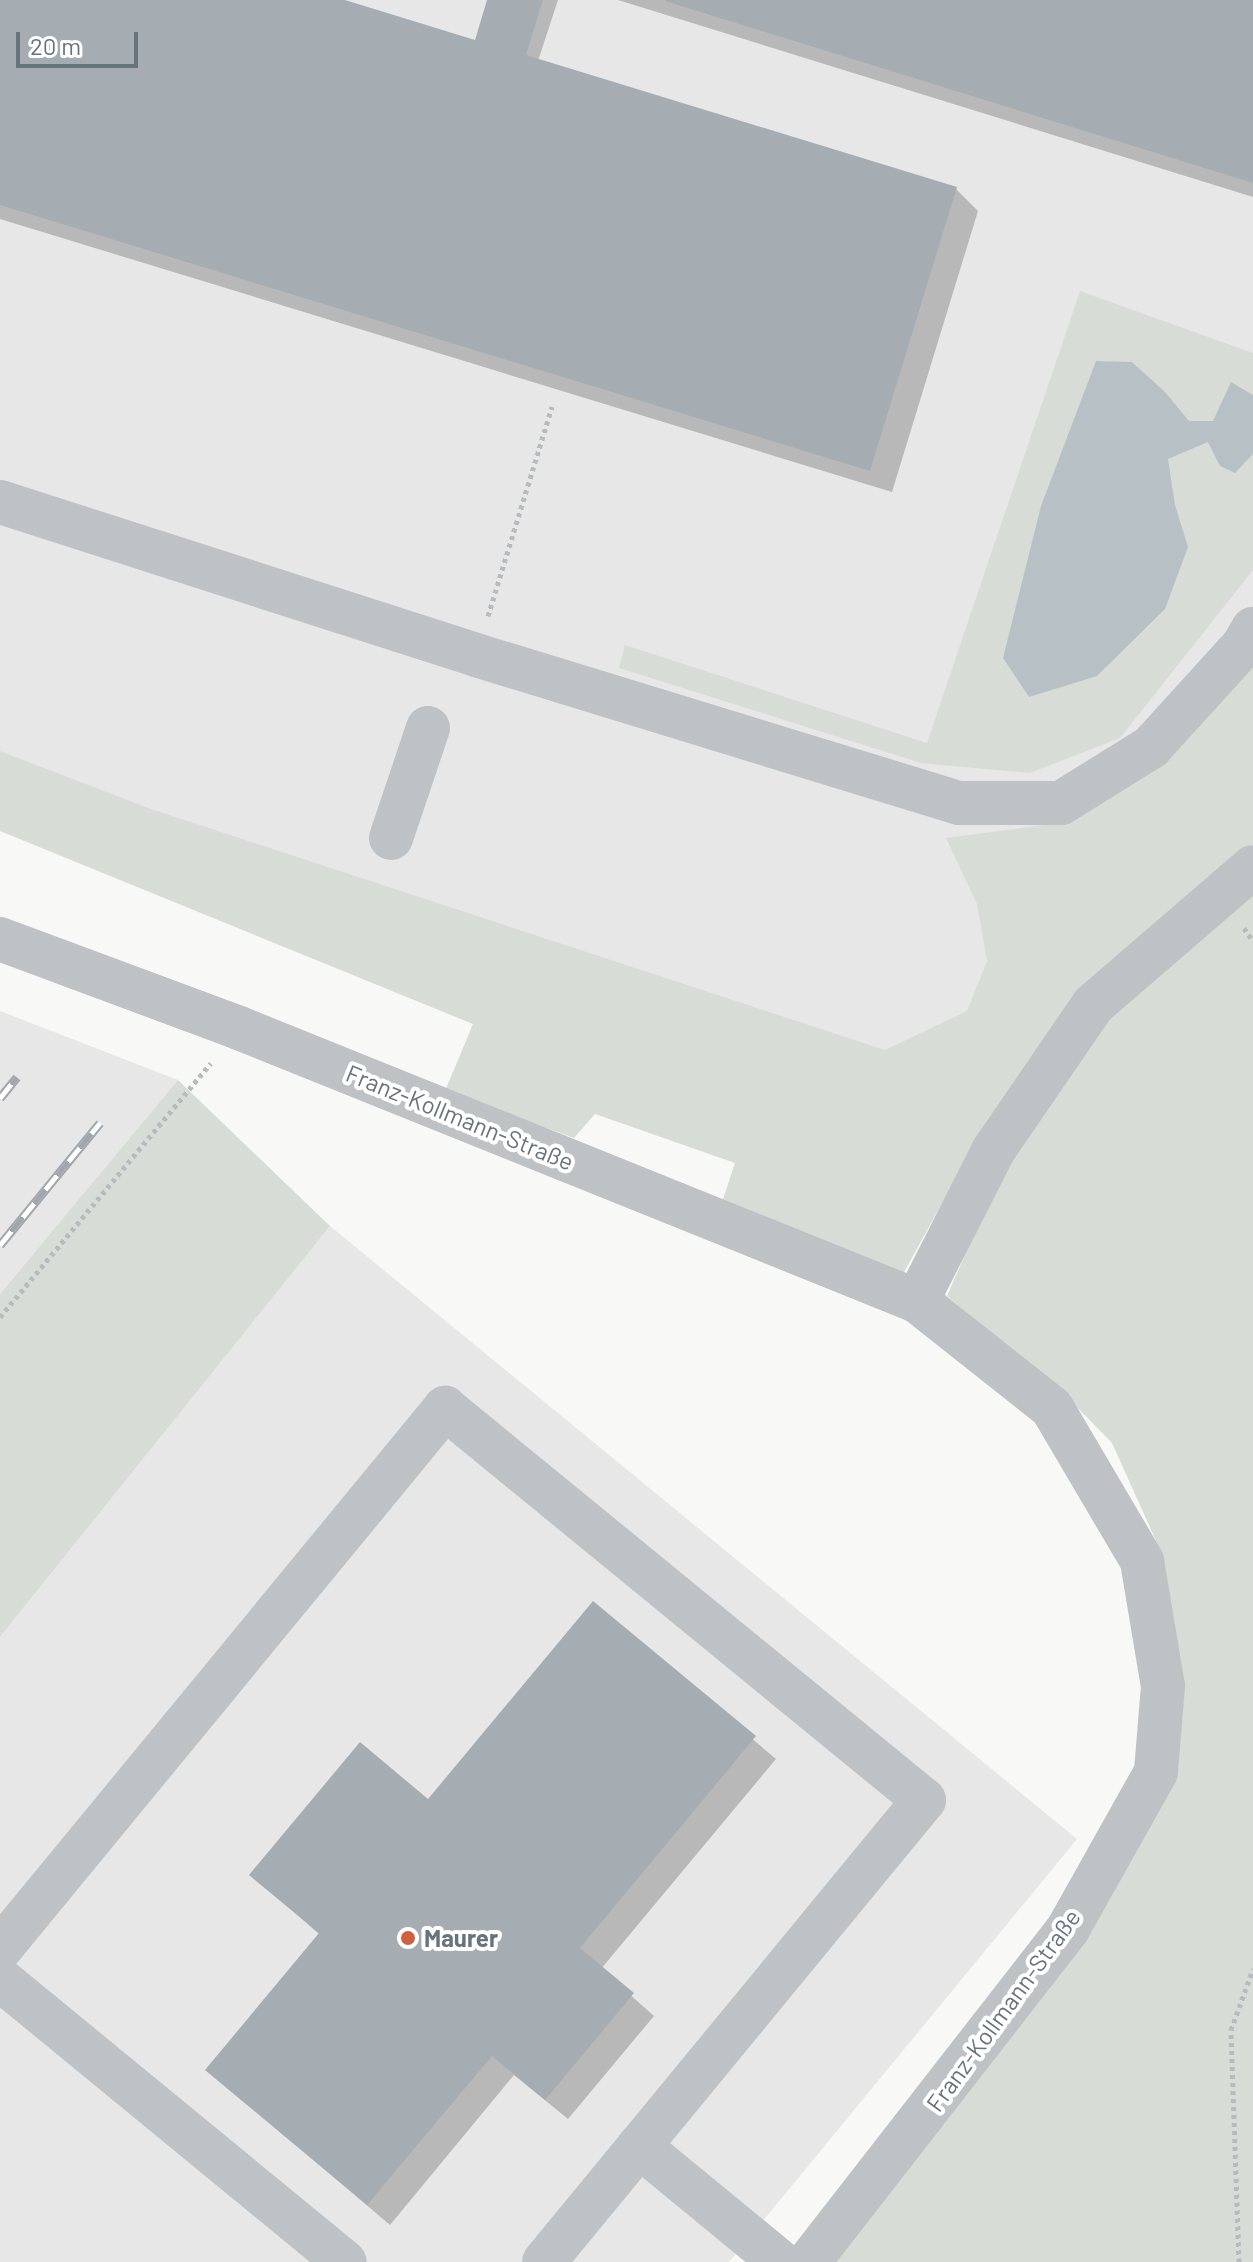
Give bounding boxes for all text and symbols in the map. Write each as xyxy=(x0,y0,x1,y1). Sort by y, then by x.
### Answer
scale bar xyxy=(20,16,142,66)
text: 20 m xyxy=(30,31,81,60)
street label: Franz-Kollmann-Straße xyxy=(342,1058,578,1176)
street label: Franz-Kollmann-Straße xyxy=(920,1903,1086,2117)
place label: Maurer xyxy=(424,1924,498,1952)
marker: Maurer xyxy=(399,1929,417,1947)

